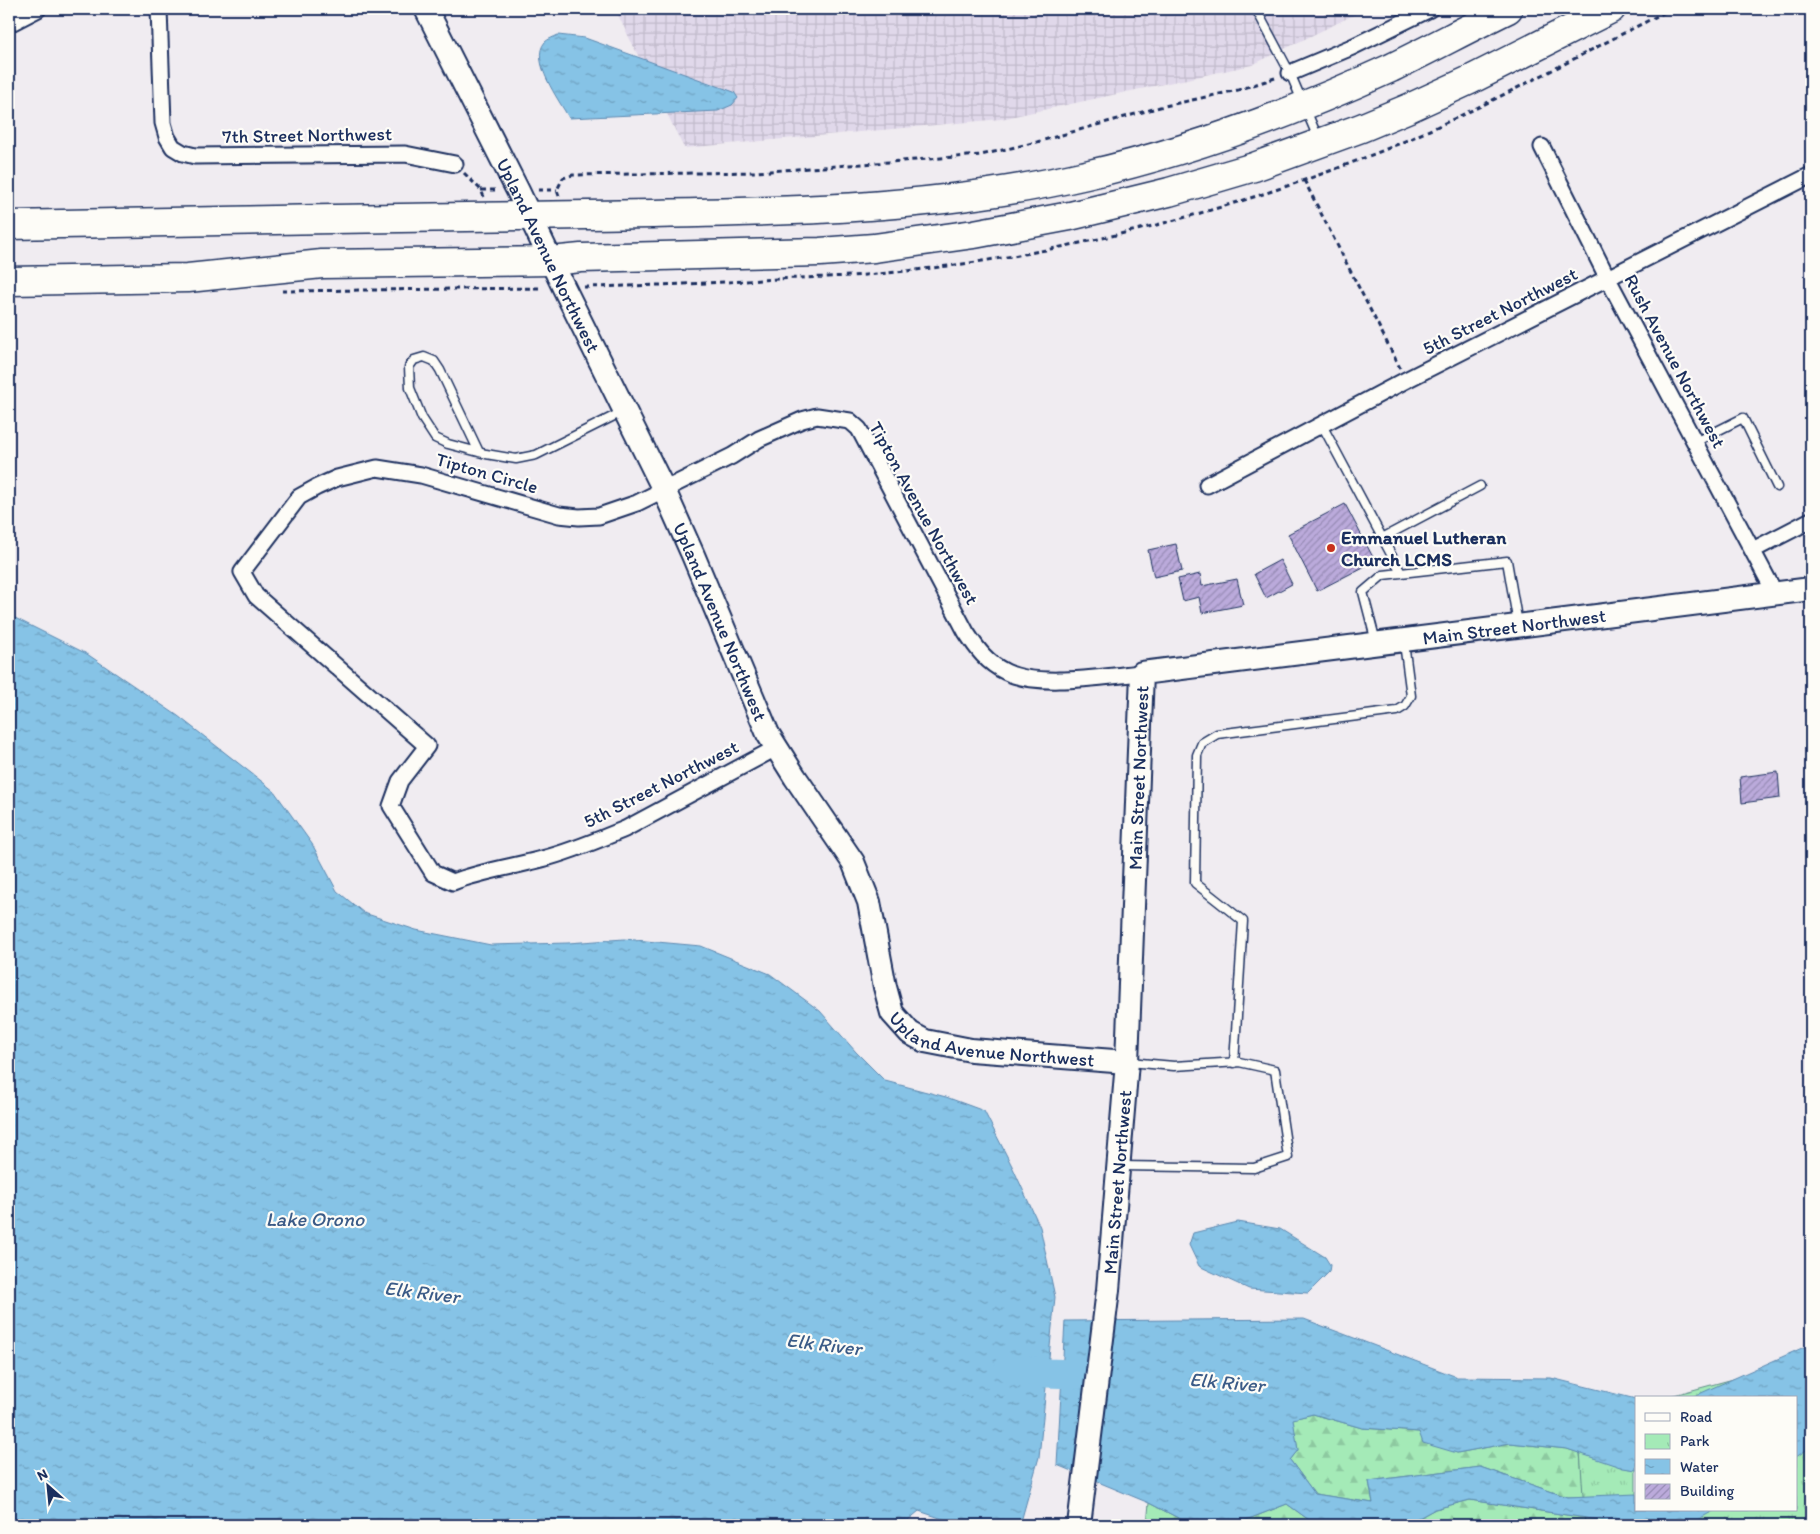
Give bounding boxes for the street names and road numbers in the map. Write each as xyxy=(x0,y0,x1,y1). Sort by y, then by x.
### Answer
street label: 7th Street Northwest xyxy=(222,122,392,148)
street label: Upland Avenue Northwest xyxy=(492,154,606,356)
street label: 5th Street Northwest xyxy=(1419,262,1581,360)
street label: Rush Avenue Northwest xyxy=(1619,270,1731,452)
street label: Tipton Avenue Northwest xyxy=(864,418,984,608)
street label: Tipton Circle xyxy=(433,447,541,499)
street label: Upland Avenue Northwest xyxy=(668,519,773,724)
street label: Main Street Northwest xyxy=(1421,603,1607,649)
street label: Main Street Northwest xyxy=(1123,685,1153,870)
street label: 5th Street Northwest xyxy=(580,735,742,833)
street label: Upland Avenue Northwest xyxy=(884,1006,1095,1071)
street label: Main Street Northwest xyxy=(1098,1089,1136,1275)

